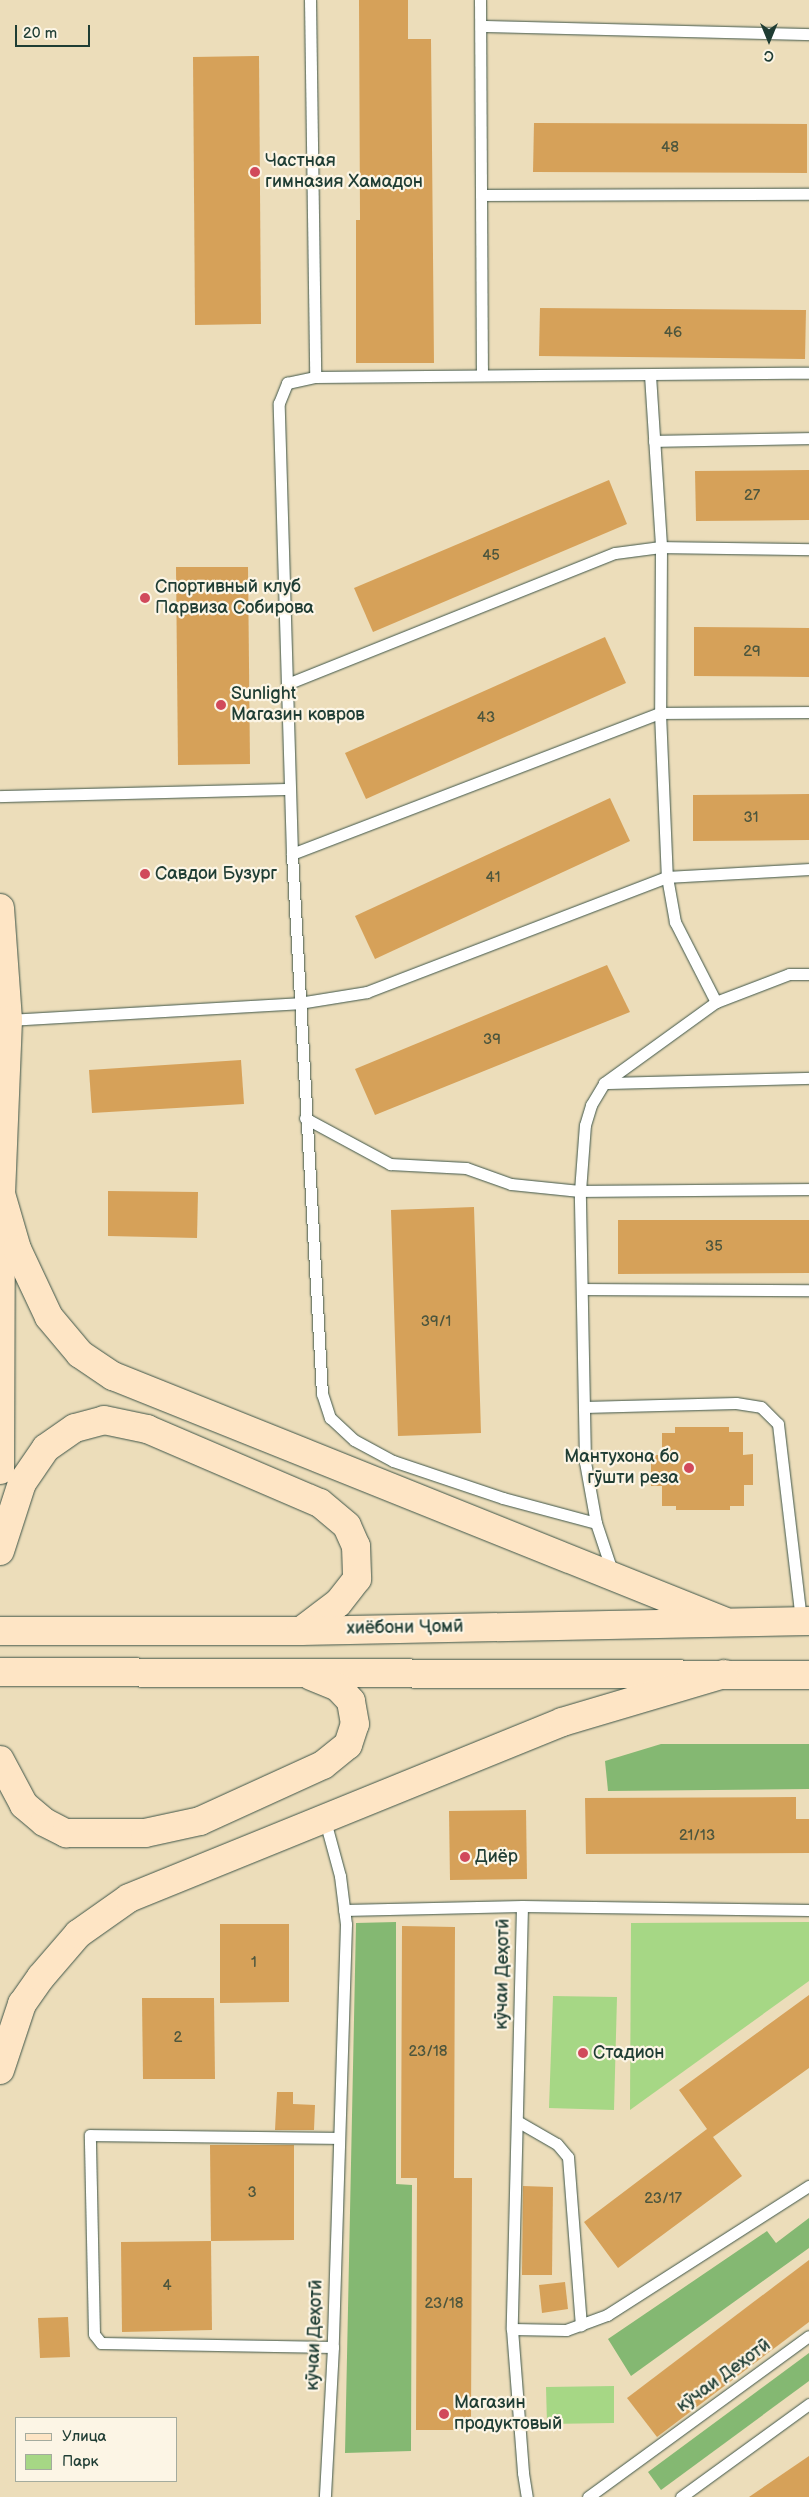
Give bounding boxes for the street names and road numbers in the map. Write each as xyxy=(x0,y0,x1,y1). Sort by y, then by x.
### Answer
street label: хиёбони Ҷомӣ xyxy=(346,1616,464,1640)
street label: кӯчаи Деҳотӣ xyxy=(491,1918,515,2030)
street label: кӯчаи Деҳотӣ xyxy=(302,2279,328,2391)
street label: кӯчаи Деҳотӣ xyxy=(673,2335,775,2417)

